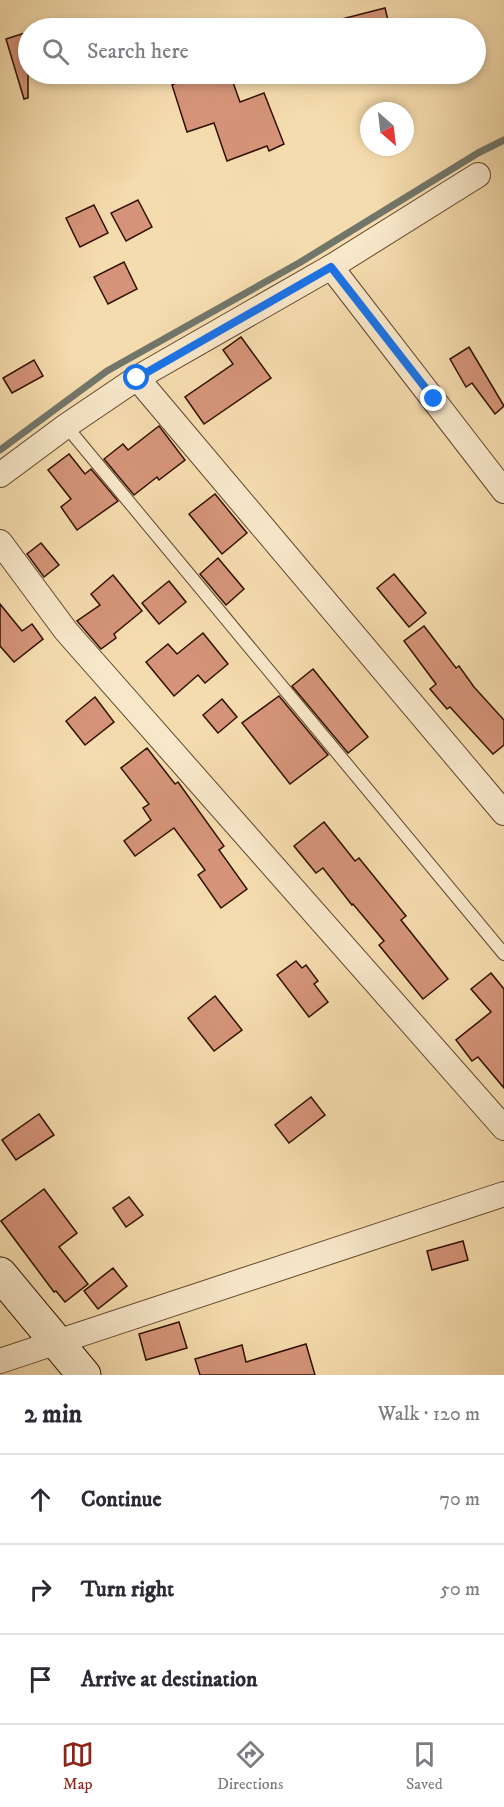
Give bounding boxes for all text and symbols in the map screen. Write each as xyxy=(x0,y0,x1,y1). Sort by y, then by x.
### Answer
search box xyxy=(18,18,486,84)
icon: search xyxy=(39,35,72,68)
text: Search here xyxy=(87,38,189,65)
north arrow xyxy=(360,102,414,156)
route start xyxy=(123,364,149,390)
route end xyxy=(420,385,446,411)
text: 2 min xyxy=(24,1398,82,1431)
text: Walk · 120 m xyxy=(378,1402,480,1427)
icon: ahead xyxy=(24,1483,57,1516)
text: Continue xyxy=(81,1486,162,1513)
text: 70 m xyxy=(439,1487,480,1512)
icon: right xyxy=(24,1573,57,1606)
text: Turn right xyxy=(81,1576,174,1603)
text: 50 m xyxy=(440,1577,480,1602)
icon: arrive xyxy=(24,1663,57,1696)
text: Arrive at destination xyxy=(81,1666,258,1693)
tab: Map xyxy=(61,1738,94,1794)
tab: Directions xyxy=(217,1738,283,1794)
tab: Saved xyxy=(406,1738,443,1794)

